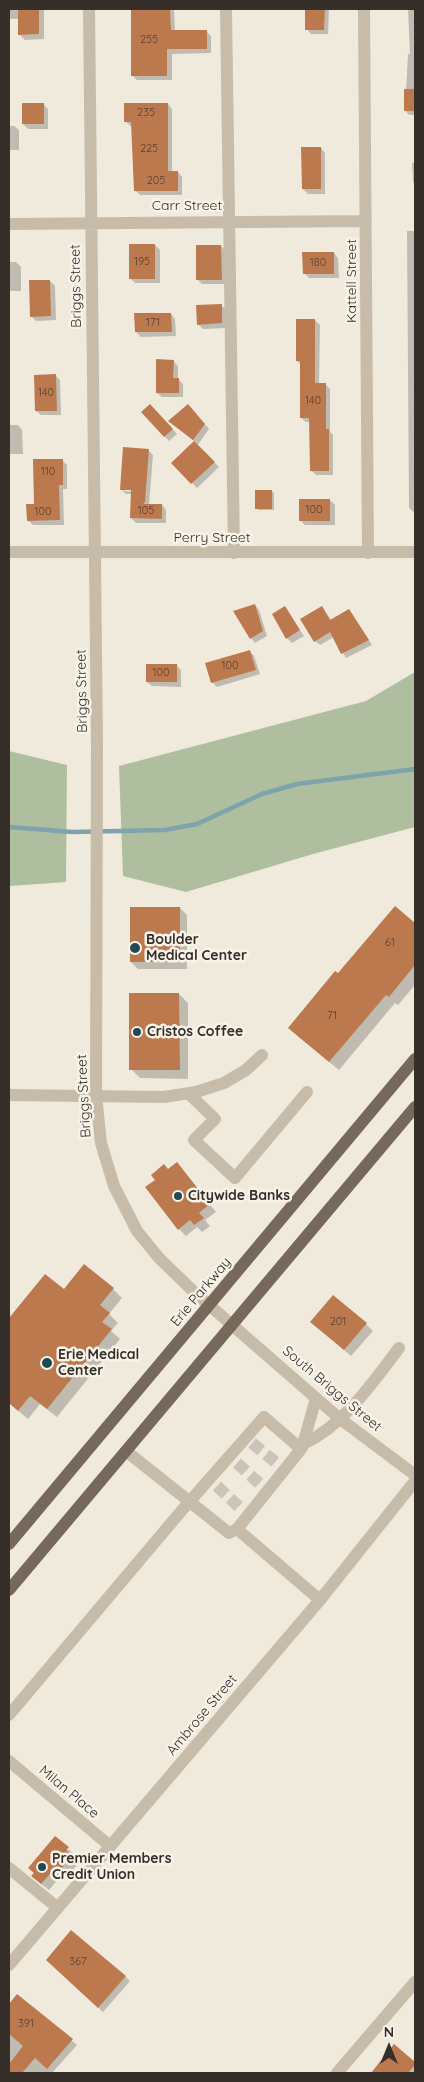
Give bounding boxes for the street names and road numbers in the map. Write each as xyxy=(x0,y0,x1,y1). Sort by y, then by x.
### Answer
street label: Carr Street xyxy=(152,198,222,214)
street label: Kattell Street xyxy=(344,239,360,323)
street label: Briggs Street xyxy=(67,244,85,328)
street label: Perry Street xyxy=(174,530,250,546)
street label: Briggs Street xyxy=(73,649,91,733)
street label: Briggs Street xyxy=(73,1054,95,1138)
street label: Erie Parkway xyxy=(167,1254,235,1330)
street label: South Briggs Street xyxy=(279,1343,385,1435)
street label: Ambrose Street xyxy=(163,1671,241,1759)
street label: Milan Place xyxy=(35,1762,103,1822)

